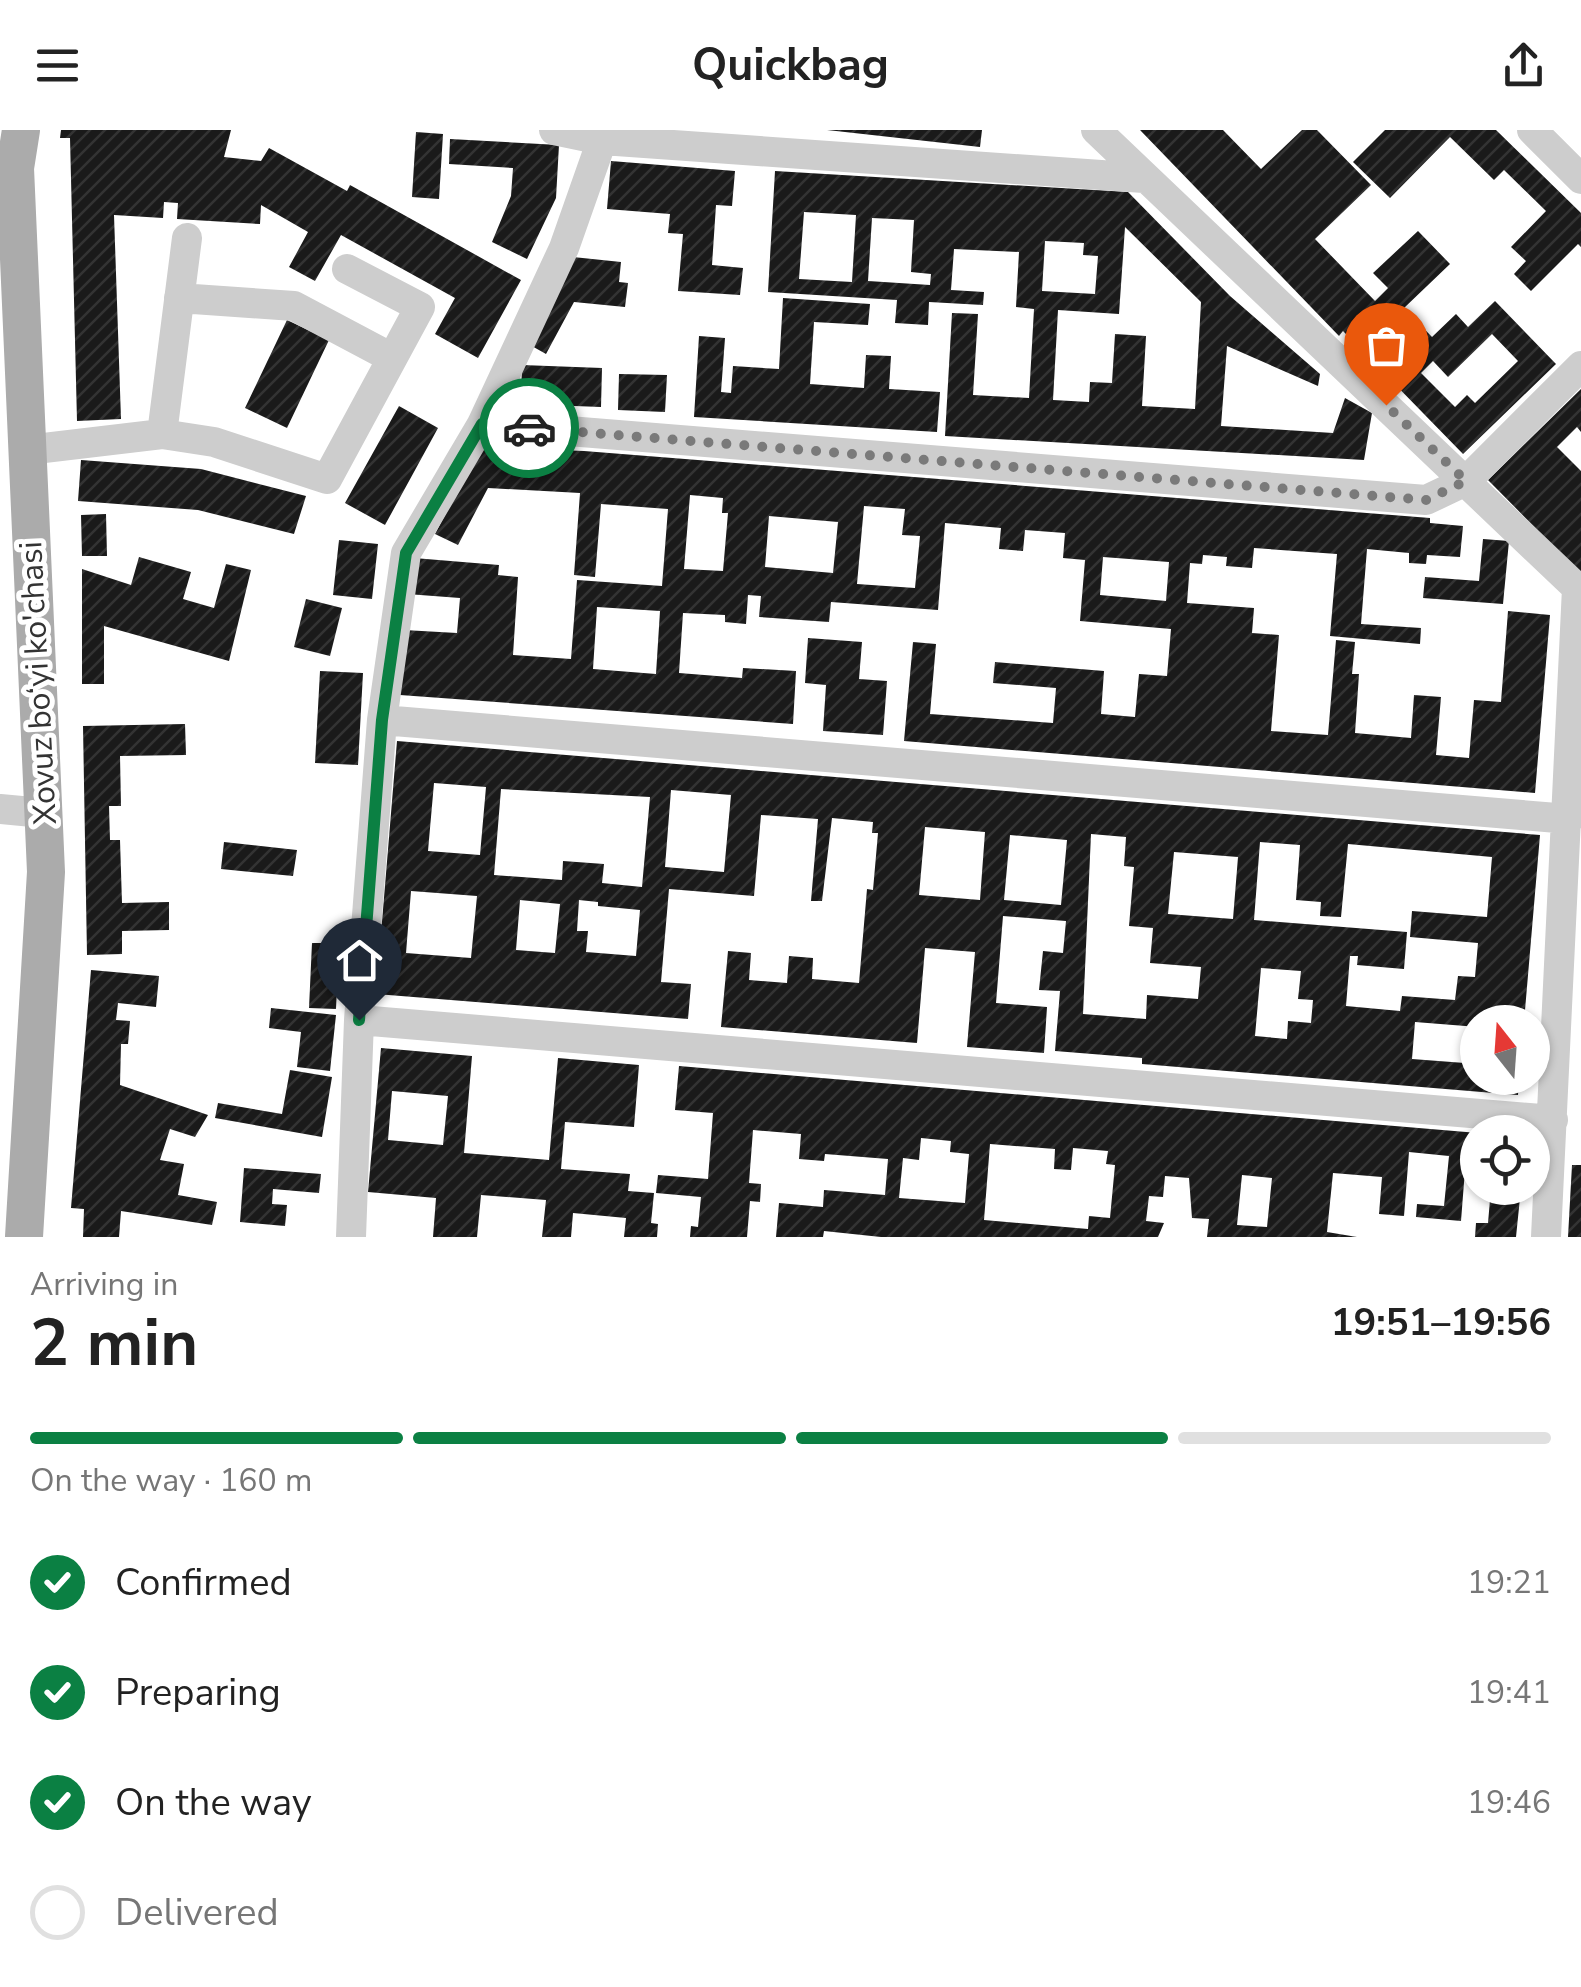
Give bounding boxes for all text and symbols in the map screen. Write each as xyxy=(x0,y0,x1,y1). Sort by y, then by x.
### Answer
text: Quickbag xyxy=(692,35,889,96)
icon: menu xyxy=(30,38,85,93)
icon: share xyxy=(1496,38,1551,93)
pin xyxy=(1344,303,1429,406)
icon: bag xyxy=(1359,318,1414,373)
courier xyxy=(479,378,579,478)
icon: car xyxy=(502,401,557,456)
street label: Xovuz bo‘yi ko'chasi xyxy=(9,540,67,826)
pin xyxy=(317,918,402,1021)
icon: home xyxy=(332,933,387,988)
north arrow xyxy=(1460,1005,1550,1095)
map controls xyxy=(1460,1005,1550,1205)
button: locate xyxy=(1460,1115,1550,1205)
text: Arriving in xyxy=(30,1263,178,1306)
text: 19:51–19:56 xyxy=(1331,1297,1551,1348)
text: 2 min xyxy=(30,1299,198,1388)
text: On the way · 160 m xyxy=(30,1459,312,1502)
icon: check xyxy=(30,1555,85,1610)
text: Confirmed xyxy=(115,1557,292,1608)
text: 19:21 xyxy=(1467,1561,1551,1604)
icon: check xyxy=(30,1665,85,1720)
text: Preparing xyxy=(115,1667,281,1718)
text: 19:41 xyxy=(1467,1671,1551,1714)
icon: check xyxy=(30,1775,85,1830)
text: On the way xyxy=(115,1777,311,1828)
text: 19:46 xyxy=(1467,1781,1551,1824)
text: Delivered xyxy=(115,1887,279,1938)

